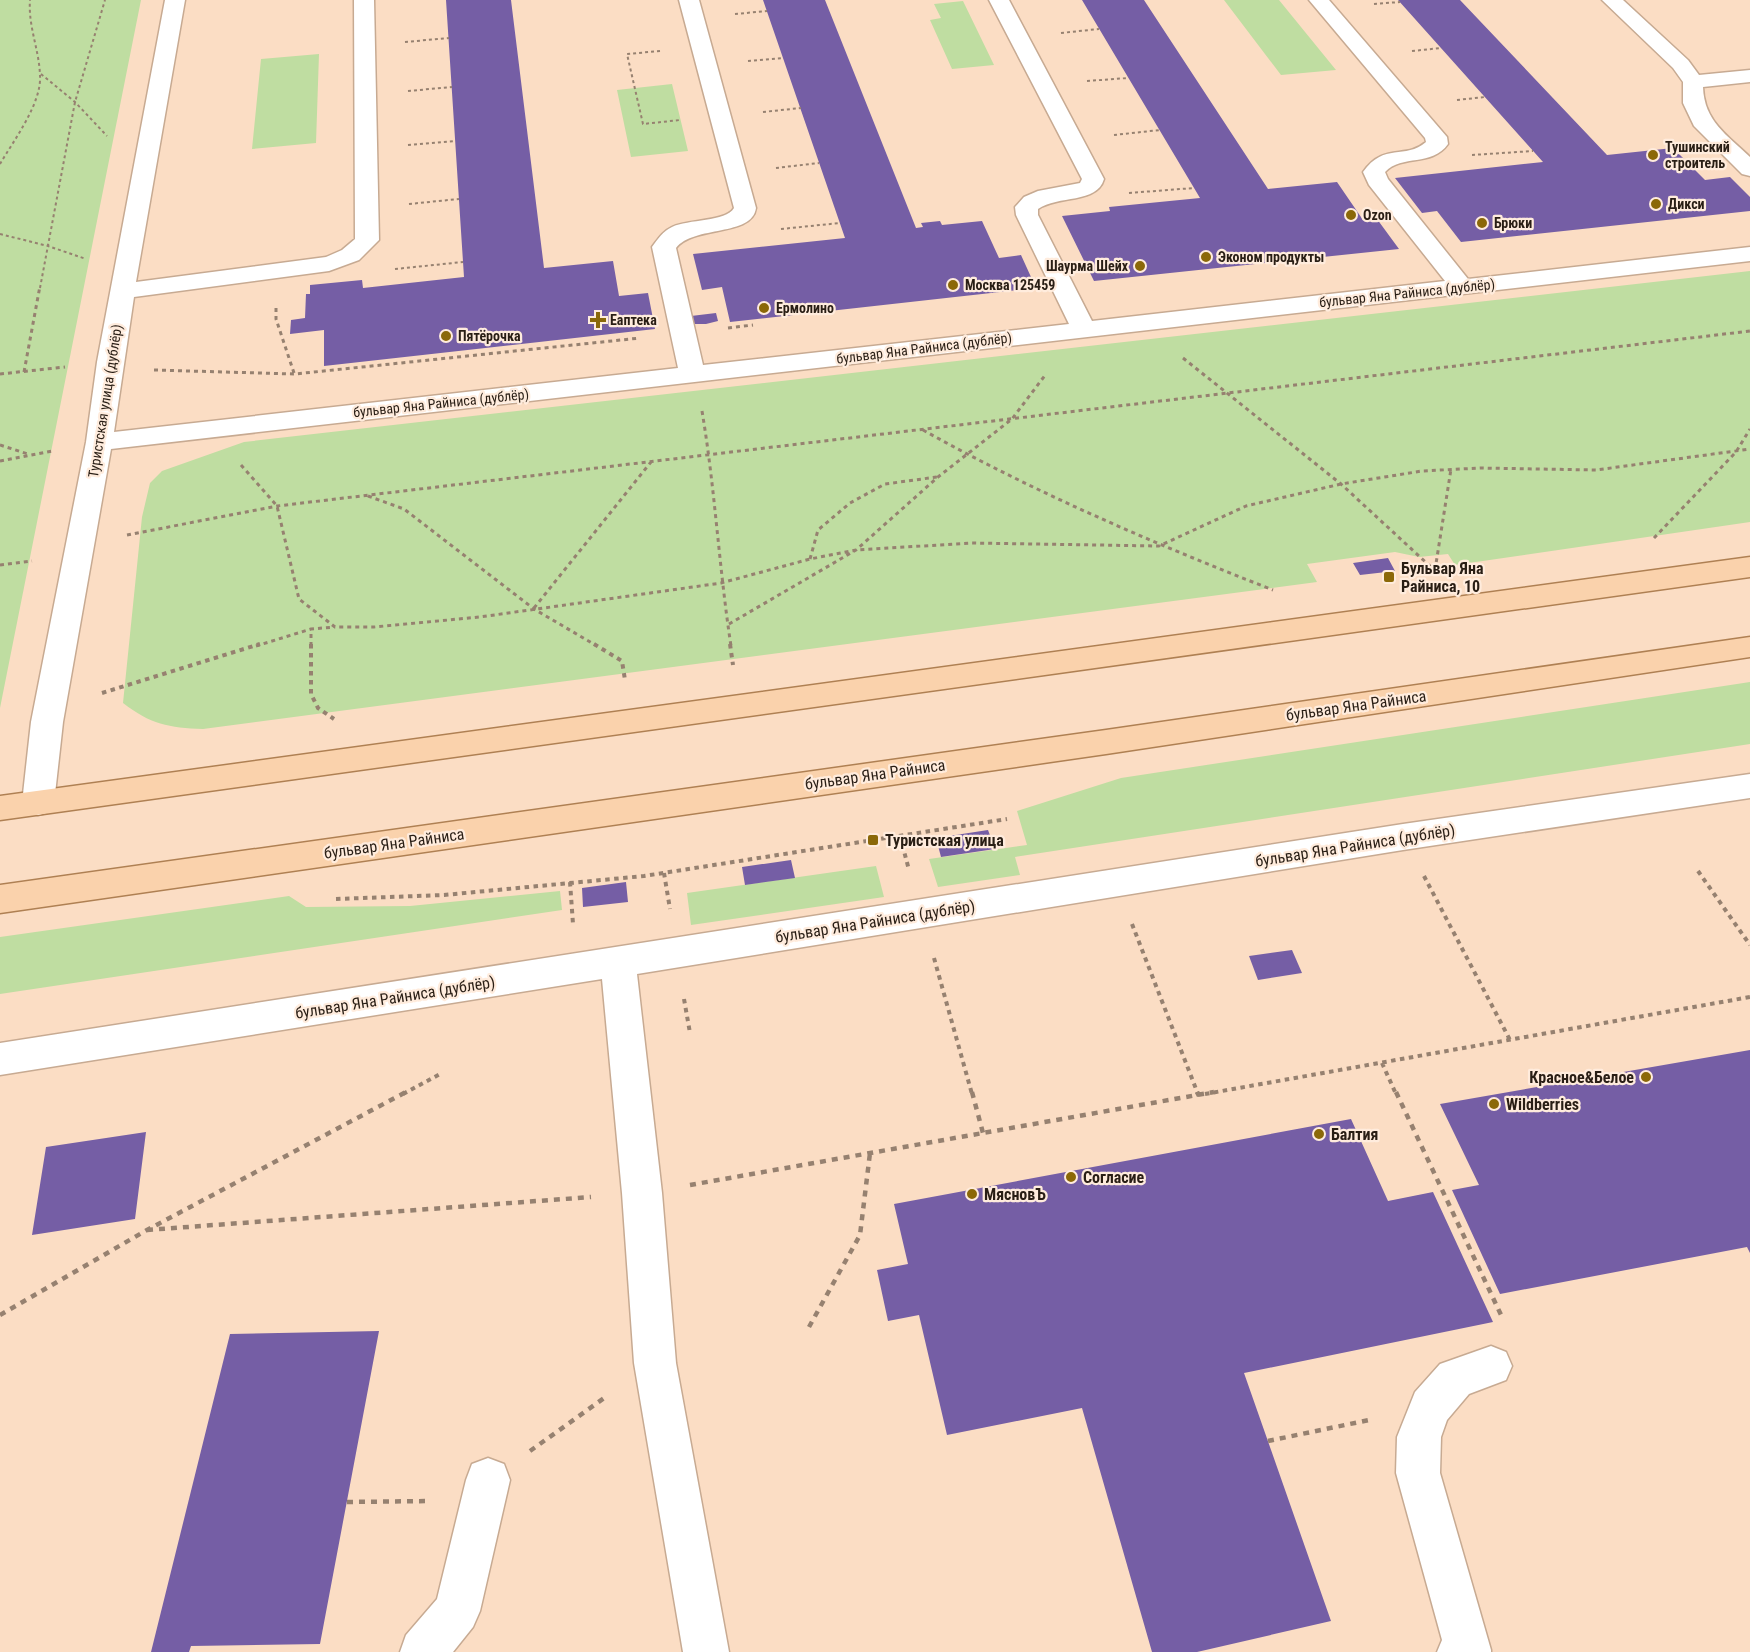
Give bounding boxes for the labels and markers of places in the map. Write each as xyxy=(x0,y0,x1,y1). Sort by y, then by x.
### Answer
place label: Тушинский строитель xyxy=(1665,139,1730,171)
marker: Тушинский строитель xyxy=(1646,148,1660,162)
place label: Дикси xyxy=(1668,196,1705,212)
marker: Дикси xyxy=(1649,197,1663,211)
place label: Ozon xyxy=(1363,207,1392,223)
marker: Ozon xyxy=(1344,208,1358,222)
place label: Брюки xyxy=(1494,215,1532,231)
marker: Брюки xyxy=(1475,216,1489,230)
place label: Эконом продукты xyxy=(1218,249,1324,265)
marker: Эконом продукты xyxy=(1199,250,1213,264)
place label: Шаурма Шейх xyxy=(1046,258,1129,274)
marker: Шаурма Шейх xyxy=(1133,259,1147,273)
place label: Москва 125459 xyxy=(965,277,1055,293)
marker: Москва 125459 xyxy=(946,278,960,292)
place label: Ермолино xyxy=(776,300,834,316)
marker: Ермолино xyxy=(757,301,771,315)
place label: Еаптека xyxy=(610,312,657,328)
marker: Еаптека xyxy=(591,313,605,327)
place label: Пятёрочка xyxy=(458,328,521,344)
marker: Пятёрочка xyxy=(439,329,453,343)
place label: Бульвар Яна Райниса, 10 xyxy=(1401,559,1484,596)
marker: Бульвар Яна Райниса, 10 xyxy=(1382,570,1396,584)
place label: Туристская улица xyxy=(885,831,1004,850)
marker: Туристская улица xyxy=(866,833,880,847)
place label: Красное&Белое xyxy=(1529,1068,1634,1087)
marker: Красное&Белое xyxy=(1639,1070,1653,1084)
place label: Wildberries xyxy=(1506,1095,1579,1114)
marker: Wildberries xyxy=(1487,1097,1501,1111)
place label: Балтия xyxy=(1331,1125,1378,1144)
marker: Балтия xyxy=(1312,1127,1326,1141)
place label: Согласие xyxy=(1083,1168,1145,1187)
marker: Согласие xyxy=(1064,1170,1078,1184)
place label: МясновЪ xyxy=(984,1185,1046,1204)
marker: МясновЪ xyxy=(965,1187,979,1201)

